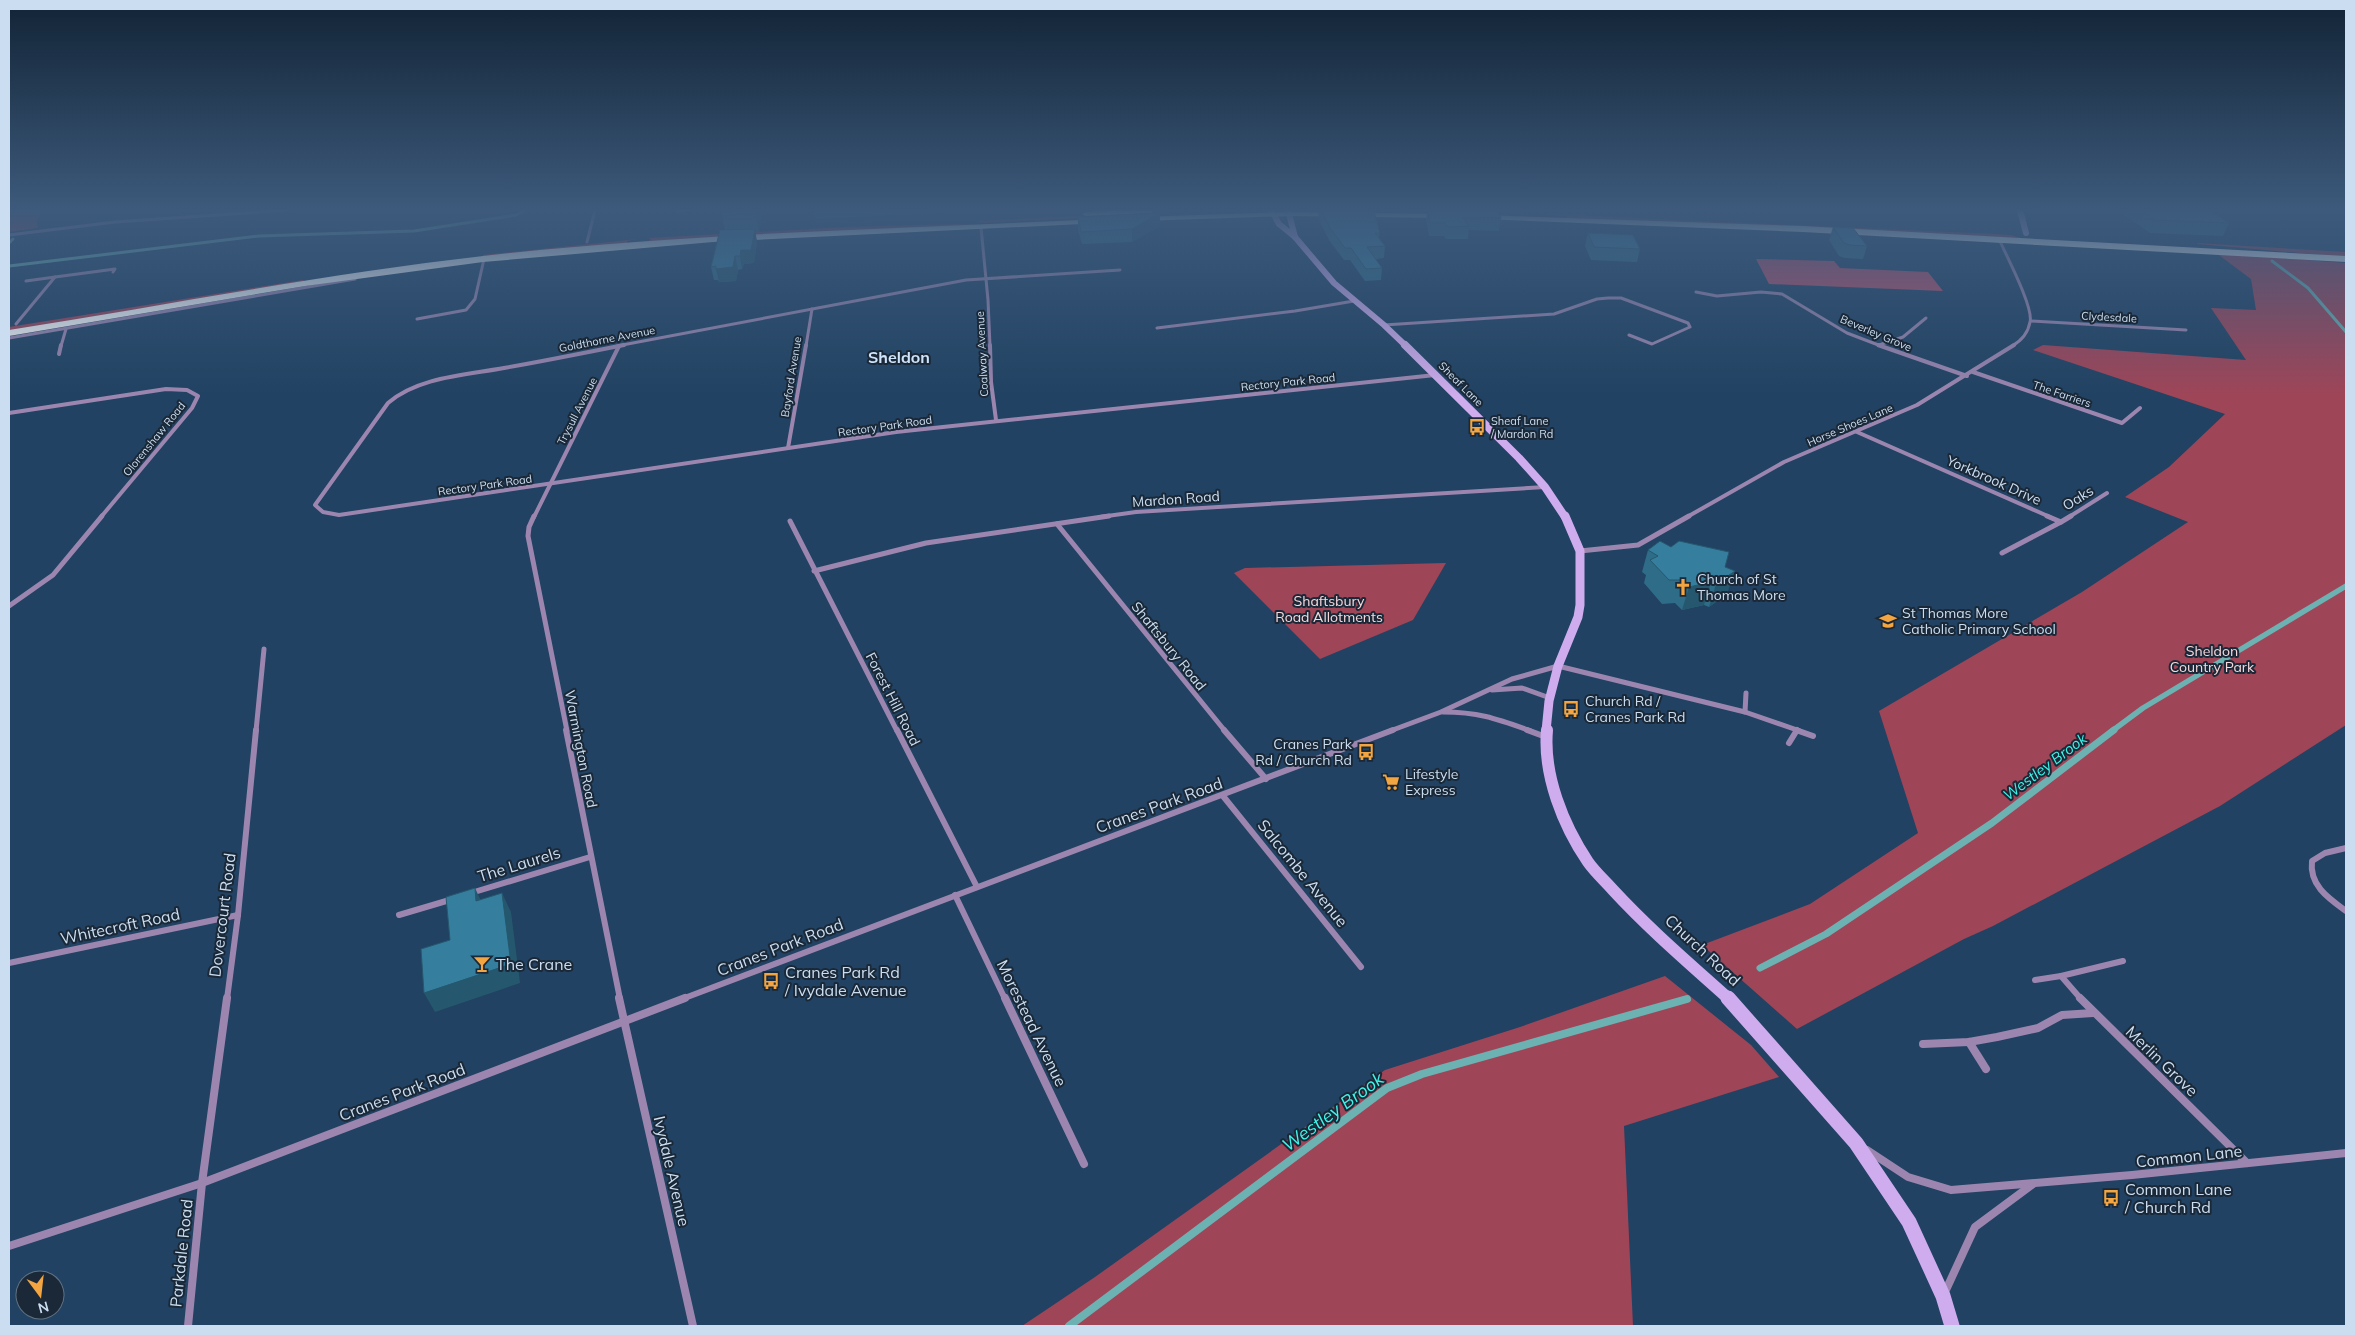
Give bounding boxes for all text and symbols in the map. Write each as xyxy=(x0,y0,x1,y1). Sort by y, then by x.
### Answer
street label: Clydesdale xyxy=(2081,309,2137,325)
street label: Coalway Avenue xyxy=(973,311,991,397)
street label: Beverley Grove xyxy=(1838,312,1914,354)
street label: Goldthorne Avenue xyxy=(558,323,656,355)
street label: Bayford Avenue xyxy=(778,336,804,418)
district label: Sheldon xyxy=(868,347,930,367)
street label: Sheaf Lane xyxy=(1436,359,1486,409)
street label: Rectory Park Road xyxy=(1240,370,1336,394)
street label: Trysull Avenue xyxy=(554,375,600,447)
street label: The Farriers xyxy=(2031,378,2093,410)
street label: Olorenshaw Road xyxy=(120,399,188,479)
street label: Horse Shoes Lane xyxy=(1805,401,1895,449)
street label: Rectory Park Road xyxy=(837,412,933,440)
place label: Sheaf Lane / Mardon Rd xyxy=(1490,414,1553,441)
bus stop icon: Sheaf Lane / Mardon Rd xyxy=(1467,417,1487,437)
street label: Yorkbrook Drive xyxy=(1943,451,2044,509)
street label: Rectory Park Road xyxy=(437,471,533,499)
street label: Oaks xyxy=(2059,482,2097,514)
street label: Mardon Road xyxy=(1131,487,1221,511)
place label: Church of St Thomas More xyxy=(1697,570,1786,604)
church icon: Church of St Thomas More xyxy=(1673,577,1693,597)
park label: Shaftsbury Road Allotments xyxy=(1275,592,1383,626)
street label: Shaftsbury Road xyxy=(1128,598,1210,694)
place label: St Thomas More Catholic Primary School xyxy=(1902,604,2056,638)
school or university icon: St Thomas More Catholic Primary School xyxy=(1878,611,1898,631)
park label: Sheldon Country Park xyxy=(2170,642,2255,676)
street label: Forest Hill Road xyxy=(862,649,924,749)
street label: Warmington Road xyxy=(561,689,601,809)
place label: Church Rd / Cranes Park Rd xyxy=(1585,692,1685,726)
bus stop icon: Church Rd / Cranes Park Rd xyxy=(1561,699,1581,719)
water label: Westley Brook xyxy=(1999,728,2092,804)
place label: Cranes Park Rd / Church Rd xyxy=(1255,735,1353,769)
bus stop icon: Cranes Park Rd / Church Rd xyxy=(1356,742,1376,762)
place label: Lifestyle Express xyxy=(1405,765,1458,799)
supermarket icon: Lifestyle Express xyxy=(1381,772,1401,792)
street label: Cranes Park Road xyxy=(1093,773,1225,837)
street label: Salcombe Avenue xyxy=(1254,815,1352,931)
street label: The Laurels xyxy=(475,842,563,886)
street label: Dovercourt Road xyxy=(204,852,240,978)
street label: Whitecroft Road xyxy=(58,904,182,948)
street label: Church Road xyxy=(1661,910,1745,990)
street label: Cranes Park Road xyxy=(714,914,846,980)
bar icon: The Crane xyxy=(472,954,492,974)
place label: The Crane xyxy=(496,954,572,974)
street label: Morestead Avenue xyxy=(993,956,1071,1090)
place label: Cranes Park Rd / Ivydale Avenue xyxy=(784,962,907,1000)
bus stop icon: Cranes Park Rd / Ivydale Avenue xyxy=(761,971,781,991)
street label: Merlin Grove xyxy=(2122,1022,2202,1100)
street label: Cranes Park Road xyxy=(336,1059,468,1125)
water label: Westley Brook xyxy=(1277,1066,1389,1156)
street label: Ivydale Avenue xyxy=(650,1114,694,1228)
street label: Common Lane xyxy=(2135,1140,2243,1172)
place label: Common Lane / Church Rd xyxy=(2124,1179,2232,1217)
bus stop icon: Common Lane / Church Rd xyxy=(2101,1188,2121,1208)
street label: Parkdale Road xyxy=(165,1198,197,1308)
north arrow xyxy=(15,1270,65,1320)
text: N xyxy=(36,1297,51,1318)

